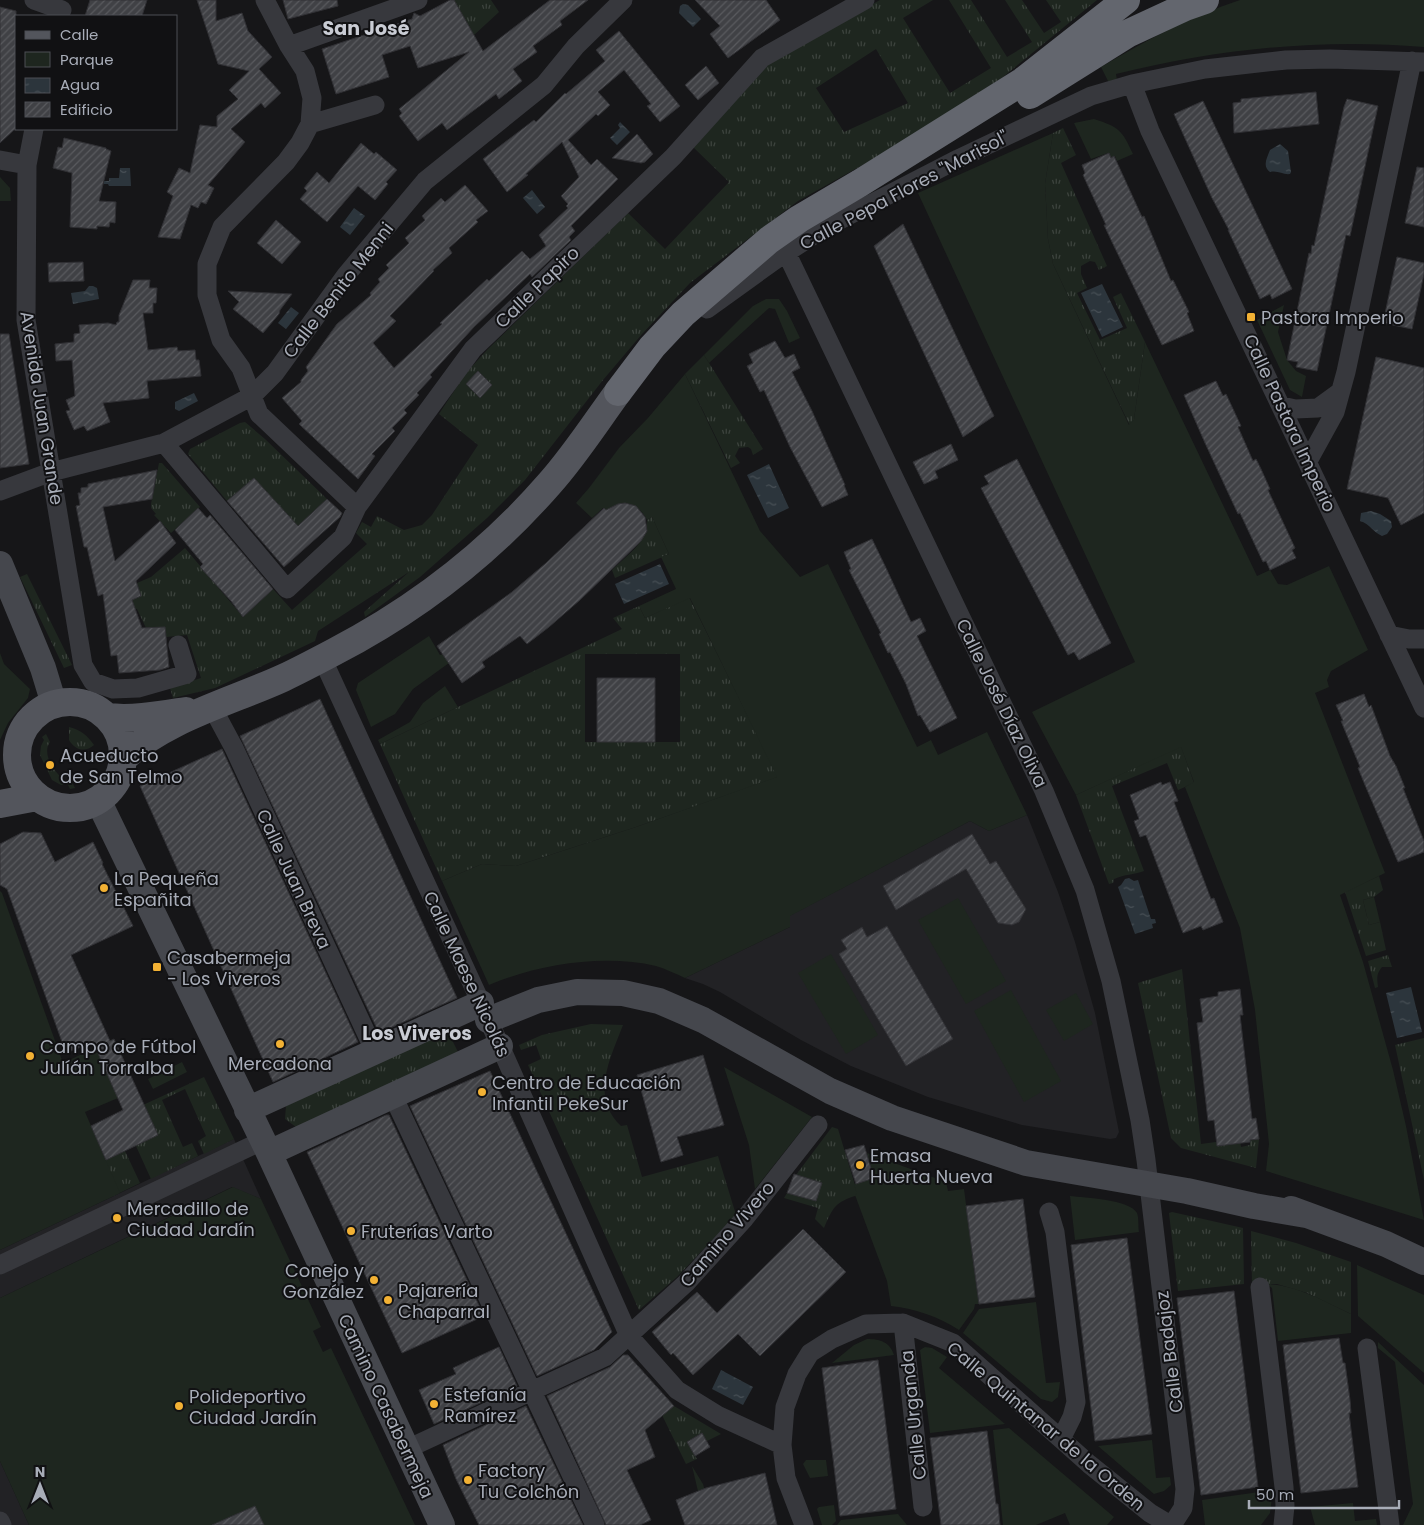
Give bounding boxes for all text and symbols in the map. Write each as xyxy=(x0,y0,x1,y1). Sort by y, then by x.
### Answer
legend xyxy=(15,15,178,130)
district label: San José xyxy=(323,15,410,42)
text: Calle xyxy=(60,24,98,45)
text: Parque xyxy=(60,49,113,70)
text: Agua xyxy=(60,74,100,95)
text: Edificio xyxy=(60,99,113,120)
street label: Calle Pepa Flores "Marisol" xyxy=(795,124,1013,256)
street label: Calle Benito Menni xyxy=(277,217,399,363)
street label: Calle Papiro xyxy=(489,240,585,334)
place label: Pastora Imperio xyxy=(1261,305,1404,330)
street label: Avenida Juan Grande xyxy=(14,309,70,507)
marker: Pastora Imperio xyxy=(1245,311,1257,323)
street label: Calle Pastora Imperio xyxy=(1238,330,1342,516)
street label: Calle José Díaz Oliva xyxy=(950,614,1054,792)
place label: Acueducto de San Telmo xyxy=(60,743,183,789)
marker: Acueducto de San Telmo xyxy=(44,759,56,771)
street label: Calle Juan Breva xyxy=(251,805,337,953)
place label: La Pequeña Españita xyxy=(114,866,219,912)
marker: La Pequeña Españita xyxy=(98,882,110,894)
street label: Calle Maese Nicolás xyxy=(418,887,516,1061)
place label: Casabermeja - Los Viveros xyxy=(167,945,291,991)
marker: Casabermeja - Los Viveros xyxy=(151,961,163,973)
district label: Los Viveros xyxy=(362,1020,472,1047)
place label: Campo de Fútbol Julíán Torralba xyxy=(40,1034,197,1080)
marker: Mercadona xyxy=(274,1038,286,1050)
marker: Campo de Fútbol Julíán Torralba xyxy=(24,1050,36,1062)
place label: Mercadona xyxy=(228,1051,332,1076)
place label: Centro de Educación Infantil PekeSur xyxy=(492,1070,681,1116)
marker: Centro de Educación Infantil PekeSur xyxy=(476,1086,488,1098)
place label: Emasa Huerta Nueva xyxy=(870,1143,993,1189)
marker: Emasa Huerta Nueva xyxy=(854,1159,866,1171)
street label: Camino Vivero xyxy=(674,1176,780,1292)
place label: Mercadillo de Ciudad Jardín xyxy=(127,1196,255,1242)
marker: Mercadillo de Ciudad Jardín xyxy=(111,1212,123,1224)
place label: Fruterías Varto xyxy=(361,1219,493,1244)
marker: Fruterías Varto xyxy=(345,1225,357,1237)
place label: Conejo y González xyxy=(283,1258,364,1304)
marker: Conejo y González xyxy=(368,1274,380,1286)
place label: Pajarería Chaparral xyxy=(398,1278,490,1324)
street label: Calle Badajoz xyxy=(1149,1290,1189,1414)
marker: Pajarería Chaparral xyxy=(382,1294,394,1306)
street label: Camino Casabermeja xyxy=(332,1310,440,1502)
street label: Calle Quintanar de la Orden xyxy=(942,1336,1150,1516)
street label: Calle Urganda xyxy=(894,1349,932,1481)
place label: Estefanía Ramírez xyxy=(444,1382,527,1428)
place label: Polideportivo Ciudad Jardín xyxy=(189,1384,317,1430)
marker: Estefanía Ramírez xyxy=(428,1398,440,1410)
marker: Polideportivo Ciudad Jardín xyxy=(173,1400,185,1412)
place label: Factory Tu Colchón xyxy=(478,1458,579,1504)
north arrow xyxy=(15,1460,65,1510)
text: N xyxy=(35,1462,45,1482)
marker: Factory Tu Colchón xyxy=(462,1474,474,1486)
scale bar xyxy=(1249,1478,1399,1510)
text: 50 m xyxy=(1256,1484,1294,1505)

